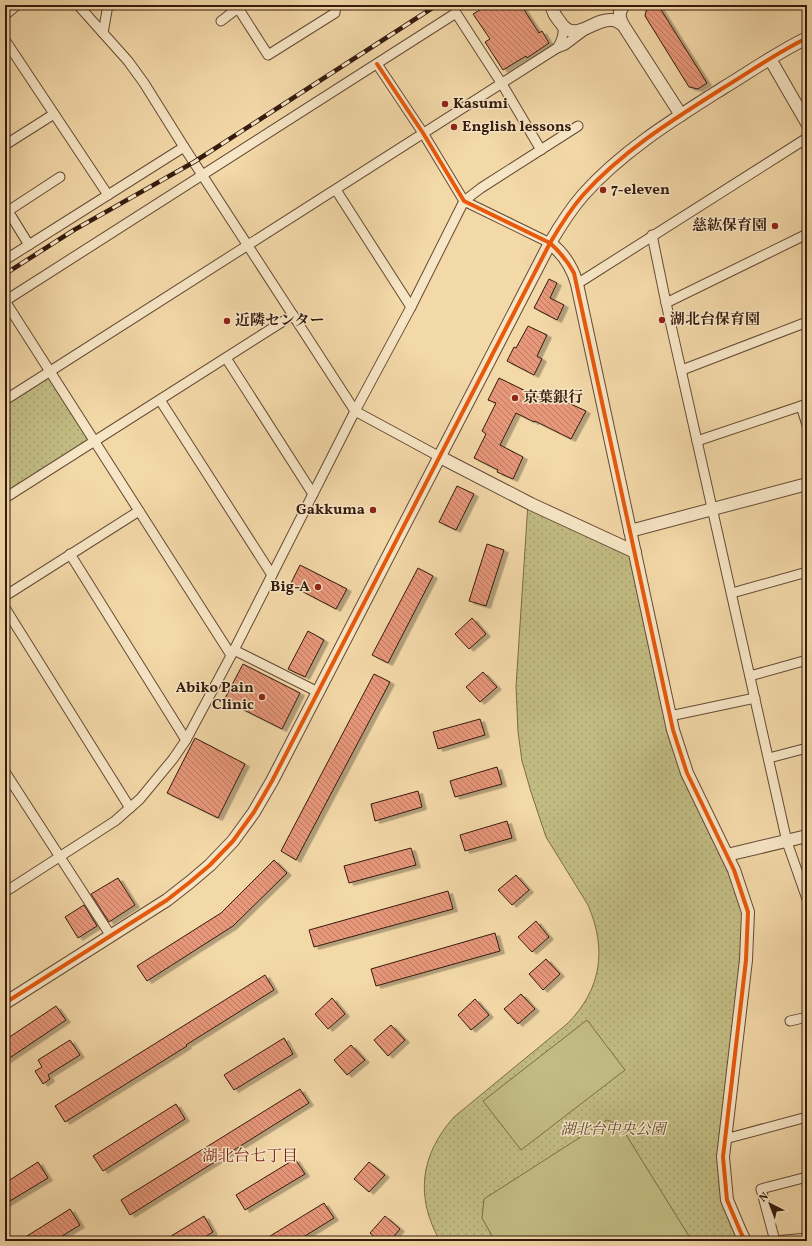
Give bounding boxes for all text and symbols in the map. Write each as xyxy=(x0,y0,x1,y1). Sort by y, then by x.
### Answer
place label: Kasumi xyxy=(453,94,508,115)
marker: Kasumi xyxy=(440,99,450,109)
place label: English lessons xyxy=(462,117,572,138)
marker: English lessons xyxy=(449,122,459,132)
place label: 7-eleven xyxy=(611,180,670,201)
marker: 7-eleven xyxy=(598,185,608,195)
place label: 慈紘保育園 xyxy=(692,216,767,237)
marker: 慈紘保育園 xyxy=(770,221,780,231)
place label: 湖北台保育園 xyxy=(670,310,760,331)
place label: 近隣センター xyxy=(235,311,324,332)
marker: 湖北台保育園 xyxy=(657,315,667,325)
marker: 近隣センター xyxy=(222,316,232,326)
place label: 京葉銀行 xyxy=(523,388,583,409)
marker: 京葉銀行 xyxy=(510,393,520,403)
place label: Gakkuma xyxy=(296,500,365,521)
marker: Gakkuma xyxy=(368,505,378,515)
place label: Big-A xyxy=(270,577,310,598)
marker: Big-A xyxy=(313,582,323,592)
place label: Abiko Pain Clinic xyxy=(176,678,254,716)
marker: Abiko Pain Clinic xyxy=(257,692,267,702)
park label: 湖北台中央公園 xyxy=(560,1120,668,1141)
district label: 湖北台七丁目 xyxy=(202,1146,298,1168)
north arrow xyxy=(750,1184,790,1224)
text: N xyxy=(756,1189,772,1206)

